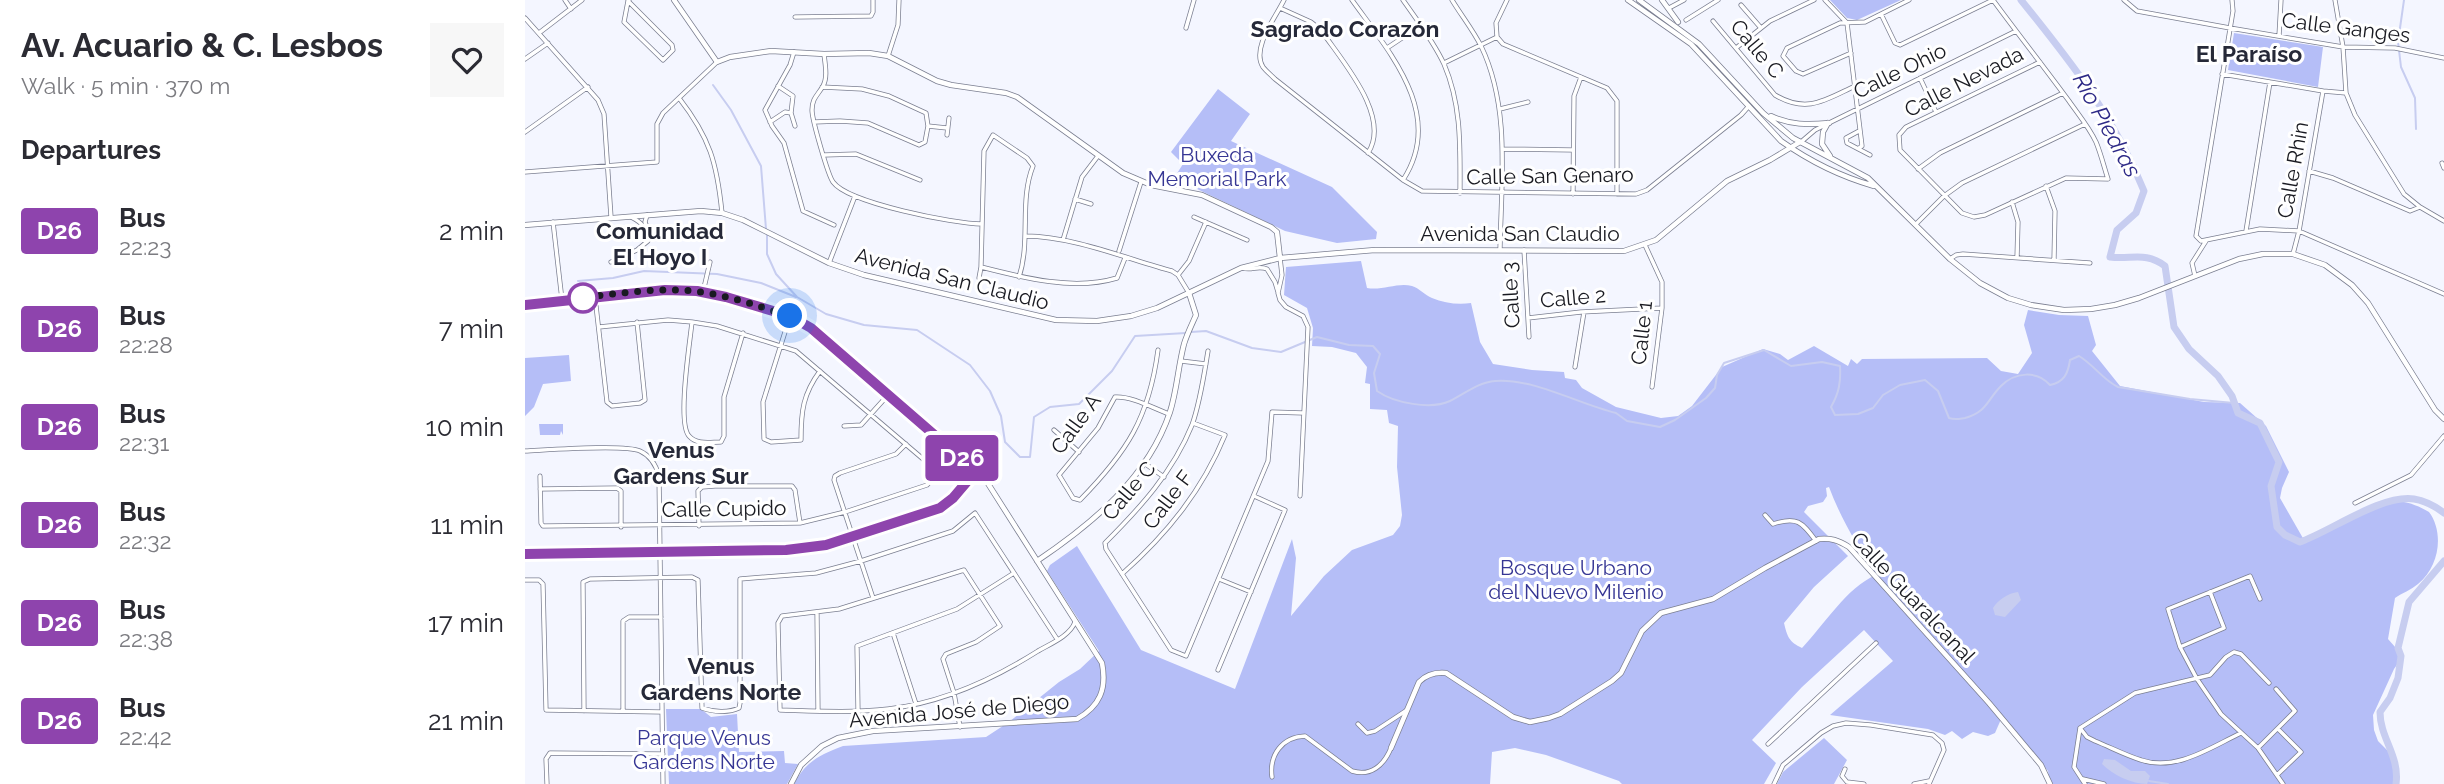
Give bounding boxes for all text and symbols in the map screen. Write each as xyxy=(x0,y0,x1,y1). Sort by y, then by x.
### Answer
street label: Calle Ganges xyxy=(2280,7,2412,48)
street label: Calle C xyxy=(1726,14,1789,83)
district label: Sagrado Corazón xyxy=(1251,15,1439,42)
button: heart xyxy=(430,23,504,97)
text: Av. Acuario & C. Lesbos xyxy=(21,26,383,65)
street label: Calle Ohio xyxy=(1849,37,1950,104)
district label: El Paraíso xyxy=(2196,40,2302,67)
street label: Calle Nevada xyxy=(1900,41,2027,122)
water label: Río Piedras xyxy=(2068,68,2147,182)
text: Walk · 5 min · 370 m xyxy=(21,72,230,99)
street label: Calle Rhin xyxy=(2272,120,2313,220)
text: Departures xyxy=(21,135,161,165)
park label: Buxeda Memorial Park xyxy=(1147,142,1287,191)
street label: Calle San Genaro xyxy=(1466,162,1634,189)
text: Bus xyxy=(119,203,166,233)
text: D26 xyxy=(37,216,82,245)
text: 2 min xyxy=(439,216,504,246)
district label: Comunidad El Hoyo I xyxy=(596,217,724,270)
street label: Avenida San Claudio xyxy=(1420,221,1620,246)
text: 22:23 xyxy=(119,233,172,260)
street label: Avenida San Claudio xyxy=(852,242,1052,315)
street label: Calle 3 xyxy=(1496,261,1525,329)
street label: Calle 2 xyxy=(1539,282,1607,313)
unlabelled marker xyxy=(568,283,598,313)
your location xyxy=(772,298,807,333)
street label: Calle 1 xyxy=(1626,300,1657,366)
text: Bus xyxy=(119,301,166,331)
text: D26 xyxy=(37,314,82,343)
text: 7 min xyxy=(439,314,504,344)
text: 22:28 xyxy=(119,331,173,358)
street label: Calle A xyxy=(1045,389,1106,459)
text: Bus xyxy=(119,399,166,429)
text: D26 xyxy=(37,412,82,441)
text: 10 min xyxy=(426,412,504,442)
text: 22:31 xyxy=(119,429,169,456)
line badge: D26 xyxy=(922,435,1002,481)
district label: Venus Gardens Sur xyxy=(613,436,749,489)
text: D26 xyxy=(939,443,985,472)
street label: Calle C xyxy=(1097,456,1160,525)
street label: Calle F xyxy=(1137,465,1198,534)
street label: Calle Cupido xyxy=(661,495,787,522)
text: Bus xyxy=(119,497,166,527)
text: D26 xyxy=(37,510,82,539)
text: 11 min xyxy=(430,510,504,540)
text: 22:32 xyxy=(119,527,172,554)
street label: Calle Guaralcanal xyxy=(1846,527,1981,669)
park label: Bosque Urbano del Nuevo Milenio xyxy=(1488,555,1664,604)
text: Bus xyxy=(119,595,166,625)
text: D26 xyxy=(37,608,82,637)
text: 17 min xyxy=(428,608,504,638)
text: 22:38 xyxy=(119,625,173,652)
district label: Venus Gardens Norte xyxy=(641,652,802,705)
street label: Avenida José de Diego xyxy=(848,688,1070,733)
text: Bus xyxy=(119,693,166,723)
text: D26 xyxy=(37,706,82,735)
text: 21 min xyxy=(428,706,504,736)
text: 22:42 xyxy=(119,723,172,750)
park label: Parque Venus Gardens Norte xyxy=(633,725,775,774)

